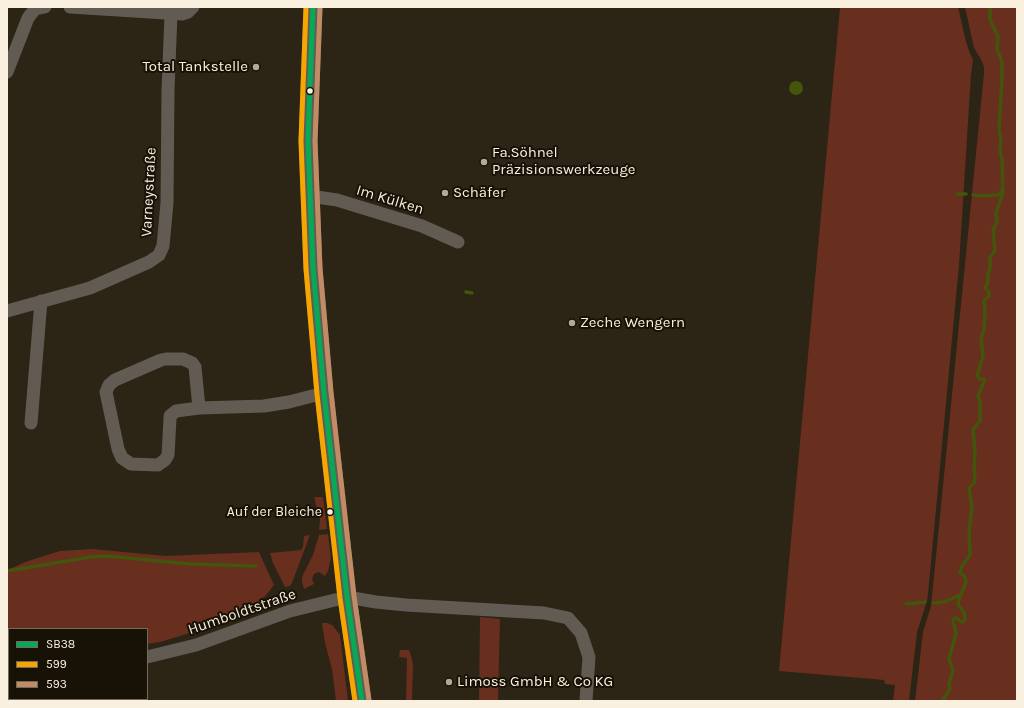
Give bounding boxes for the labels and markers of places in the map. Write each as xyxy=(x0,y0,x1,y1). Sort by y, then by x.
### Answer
place label: Total Tankstelle xyxy=(143,58,248,76)
marker: Total Tankstelle xyxy=(251,62,261,72)
unlabelled marker xyxy=(305,86,315,96)
place label: Fa.Söhnel Präzisionswerkzeuge xyxy=(492,144,636,179)
marker: Fa.Söhnel Präzisionswerkzeuge xyxy=(479,157,489,167)
place label: Schäfer xyxy=(453,184,505,202)
marker: Schäfer xyxy=(440,188,450,198)
place label: Zeche Wengern xyxy=(580,314,685,332)
marker: Zeche Wengern xyxy=(567,318,577,328)
place label: Auf der Bleiche xyxy=(227,504,322,520)
marker: Auf der Bleiche xyxy=(325,507,335,517)
place label: Limoss GmbH & Co KG xyxy=(457,673,613,691)
marker: Limoss GmbH & Co KG xyxy=(444,677,454,687)

